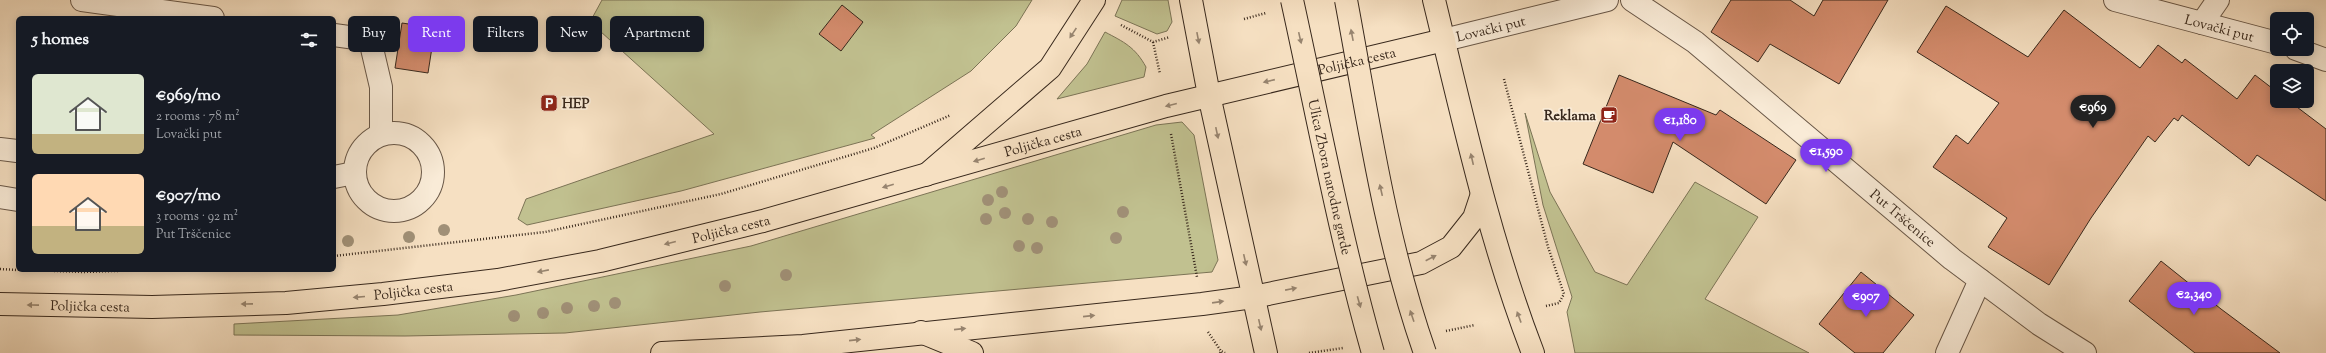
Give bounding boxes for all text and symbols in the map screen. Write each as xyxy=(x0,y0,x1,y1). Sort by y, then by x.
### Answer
street label: Lovački put xyxy=(2182,11,2256,48)
street label: Lovački put xyxy=(1454,12,1528,49)
map controls xyxy=(2270,12,2314,108)
button: locate xyxy=(2270,12,2314,56)
chip: Buy xyxy=(348,16,400,52)
chip: Rent xyxy=(408,16,465,52)
chip: Filters xyxy=(473,16,538,52)
chip: New xyxy=(546,16,602,52)
chip: Apartment xyxy=(610,16,704,52)
text: 5 homes xyxy=(32,28,89,52)
one-way arrow xyxy=(1069,28,1077,38)
one-way arrow xyxy=(1349,28,1355,41)
icon: filters xyxy=(298,29,320,51)
one-way arrow xyxy=(1195,32,1201,45)
one-way arrow xyxy=(1298,32,1304,44)
street label: Poljička cesta xyxy=(1316,44,1399,82)
button: layers xyxy=(2270,64,2314,108)
one-way arrow xyxy=(1263,79,1276,85)
text: €969/mo xyxy=(156,84,221,108)
icon: home xyxy=(64,90,112,138)
parking icon: HEP xyxy=(539,93,559,113)
place label: HEP xyxy=(562,95,590,115)
pin: €969 xyxy=(2069,95,2117,129)
street label: Ulica Zbora narodne garde xyxy=(1301,98,1355,257)
text: €969 xyxy=(2079,99,2107,117)
one-way arrow xyxy=(1165,102,1178,108)
cafe icon: Reklama xyxy=(1599,105,1619,125)
place label: Reklama xyxy=(1544,107,1597,127)
text: 2 rooms · 78 m² xyxy=(156,108,240,126)
pin: €1,180 xyxy=(1647,108,1713,142)
text: €1,180 xyxy=(1663,112,1697,130)
street label: Poljička cesta xyxy=(1002,122,1085,164)
text: Lovački put xyxy=(156,126,222,144)
one-way arrow xyxy=(1215,127,1221,139)
pin: €1,590 xyxy=(1793,139,1859,173)
text: €1,590 xyxy=(1809,143,1843,161)
one-way arrow xyxy=(1469,153,1475,166)
one-way arrow xyxy=(973,157,985,163)
one-way arrow xyxy=(882,183,894,189)
text: €907/mo xyxy=(156,184,221,208)
one-way arrow xyxy=(1377,184,1383,196)
street label: Put Trščenice xyxy=(1864,185,1939,253)
icon: home xyxy=(64,190,112,238)
text: 3 rooms · 92 m² xyxy=(156,208,238,226)
street label: Poljička cesta xyxy=(690,211,773,250)
text: Put Trščenice xyxy=(156,226,231,244)
one-way arrow xyxy=(664,241,676,247)
one-way arrow xyxy=(1242,254,1248,267)
one-way arrow xyxy=(1426,255,1437,261)
one-way arrow xyxy=(537,269,549,275)
street label: Poljička cesta xyxy=(373,278,455,307)
pin: €2,340 xyxy=(2161,282,2227,316)
pin: €907 xyxy=(1842,284,1890,318)
one-way arrow xyxy=(1285,286,1297,292)
text: €2,340 xyxy=(2176,286,2212,304)
text: €907 xyxy=(1852,288,1880,306)
one-way arrow xyxy=(353,293,365,300)
one-way arrow xyxy=(1356,295,1362,308)
street label: Poljička cesta xyxy=(50,297,130,319)
one-way arrow xyxy=(1212,299,1224,305)
one-way arrow xyxy=(241,301,253,308)
one-way arrow xyxy=(26,302,39,308)
one-way arrow xyxy=(1409,310,1415,322)
one-way arrow xyxy=(1516,310,1522,322)
one-way arrow xyxy=(1083,312,1095,319)
one-way arrow xyxy=(1257,319,1263,331)
one-way arrow xyxy=(954,325,966,332)
one-way arrow xyxy=(849,337,861,343)

